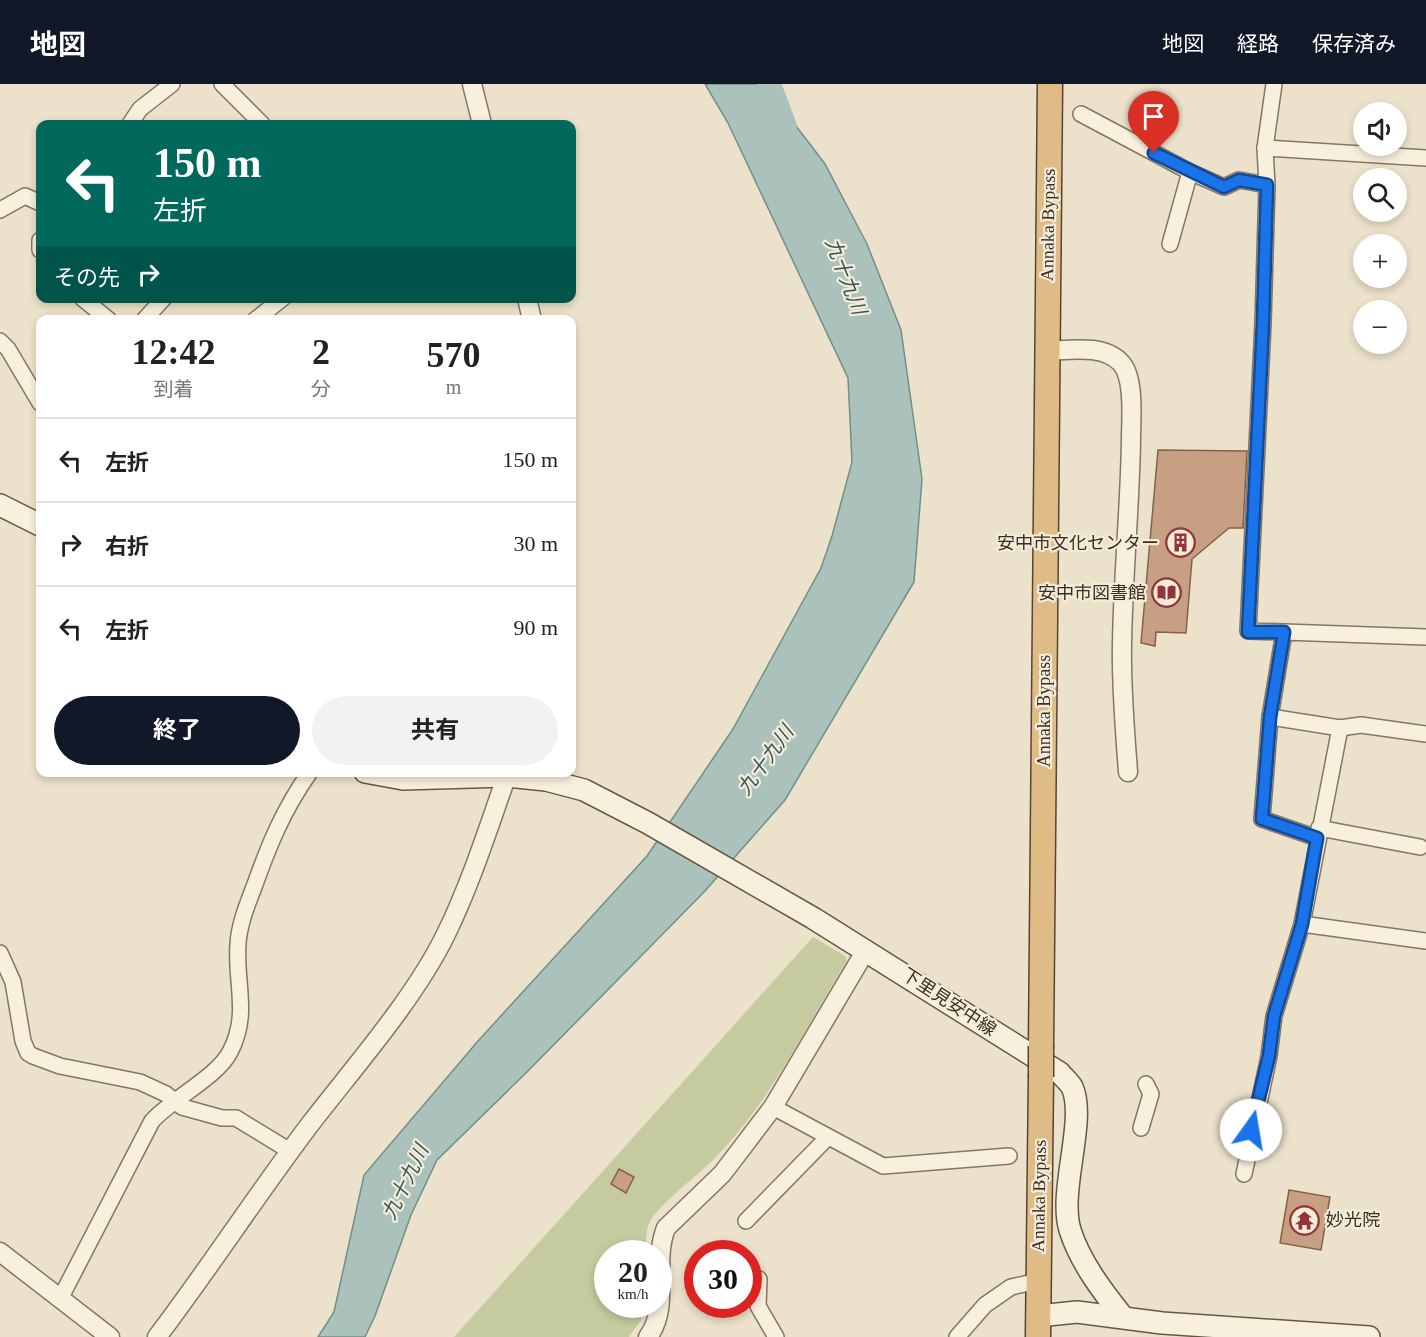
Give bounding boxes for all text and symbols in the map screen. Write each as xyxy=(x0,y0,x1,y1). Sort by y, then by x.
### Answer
text: 地図 xyxy=(30,29,86,60)
text: 地図 xyxy=(1162,32,1204,56)
text: 経路 xyxy=(1237,32,1279,56)
text: 保存済み xyxy=(1312,32,1396,56)
pin xyxy=(1128,91,1179,153)
icon: arrive xyxy=(1137,100,1170,133)
map controls xyxy=(1353,102,1407,354)
button: sound xyxy=(1353,102,1407,156)
text: 150 m xyxy=(153,140,262,186)
icon: left xyxy=(54,144,132,222)
button: search xyxy=(1353,168,1407,222)
street label: Annaka Bypass xyxy=(1037,169,1059,281)
text: 左折 xyxy=(153,196,207,226)
button: + xyxy=(1353,234,1407,288)
water label: 九十九川 xyxy=(821,235,871,319)
icon: right xyxy=(132,258,165,291)
text: その先 xyxy=(54,265,120,290)
button: − xyxy=(1353,300,1407,354)
text: 12:42 xyxy=(132,332,216,372)
text: 2 xyxy=(312,332,330,372)
text: 570 xyxy=(427,335,481,375)
text: m xyxy=(446,376,461,398)
text: 到着 xyxy=(154,378,194,400)
text: 分 xyxy=(311,378,331,400)
icon: left xyxy=(54,444,87,477)
text: 150 m xyxy=(502,447,558,472)
text: 左折 xyxy=(105,450,149,475)
building icon: 安中市文化センター xyxy=(1164,527,1196,559)
icon: right xyxy=(54,528,87,561)
text: 30 m xyxy=(513,531,558,556)
place label: 安中市文化センター xyxy=(997,533,1159,553)
text: 右折 xyxy=(105,534,149,559)
library icon: 安中市図書館 xyxy=(1151,577,1183,609)
place label: 安中市図書館 xyxy=(1038,583,1146,603)
icon: left xyxy=(54,612,87,645)
text: 90 m xyxy=(513,615,558,640)
text: 左折 xyxy=(105,618,149,643)
street label: Annaka Bypass xyxy=(1034,655,1054,767)
button: 終了 xyxy=(54,696,300,765)
button: 共有 xyxy=(312,696,558,765)
water label: 九十九川 xyxy=(733,720,799,799)
street label: 下里見安中線 xyxy=(898,964,1000,1040)
position arrow xyxy=(1219,1098,1283,1162)
water label: 九十九川 xyxy=(378,1139,433,1223)
street label: Annaka Bypass xyxy=(1028,1140,1050,1252)
temple icon: 妙光院 xyxy=(1289,1204,1321,1236)
place label: 妙光院 xyxy=(1326,1210,1380,1230)
speed limit sign: 30 xyxy=(684,1240,762,1318)
text: 20 xyxy=(618,1255,648,1288)
text: km/h xyxy=(618,1286,648,1302)

